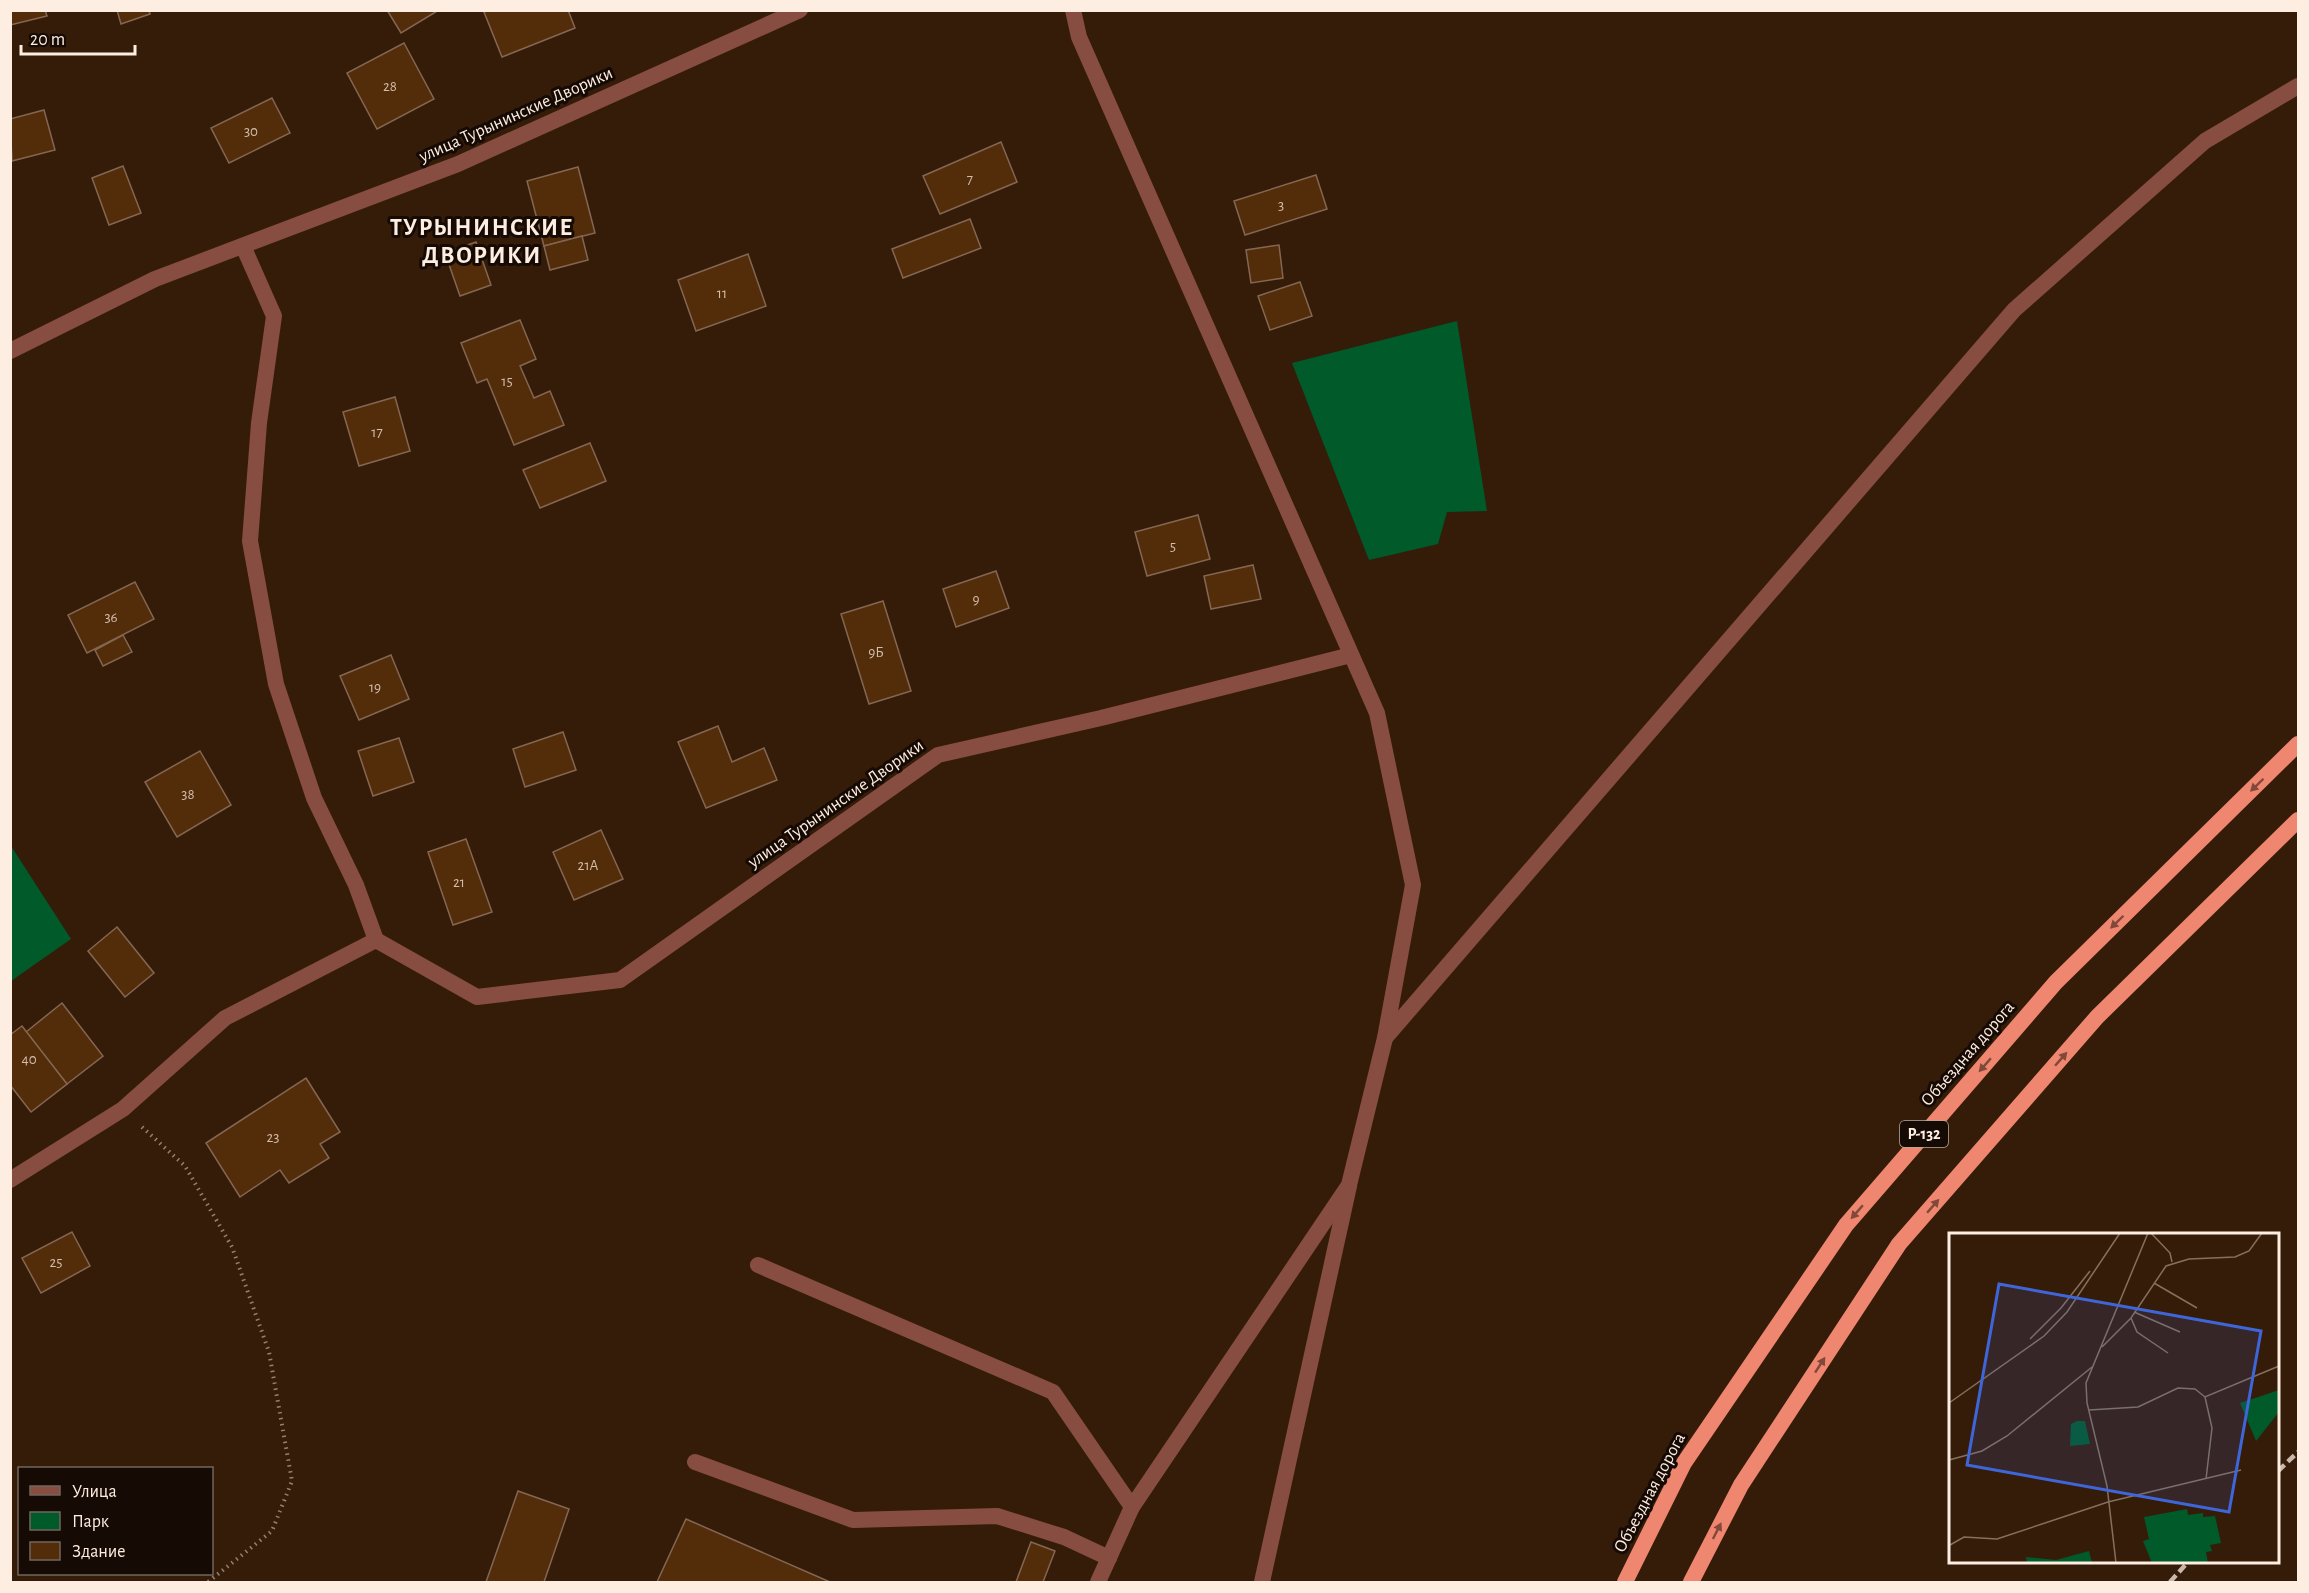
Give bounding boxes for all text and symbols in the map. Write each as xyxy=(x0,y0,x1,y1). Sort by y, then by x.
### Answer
scale bar xyxy=(21,18,135,56)
text: 20 m xyxy=(30,31,65,49)
street label: улица Турынинские Дворики xyxy=(416,64,616,166)
house number: 28 xyxy=(383,79,397,94)
house number: 30 xyxy=(244,124,258,139)
house number: 7 xyxy=(967,172,973,187)
house number: 3 xyxy=(1278,198,1284,213)
district label: ТУРЫНИНСКИЕ ДВОРИКИ xyxy=(390,216,574,268)
house number: 11 xyxy=(717,286,727,301)
house number: 15 xyxy=(501,374,513,389)
house number: 17 xyxy=(371,425,383,440)
house number: 5 xyxy=(1170,539,1176,554)
house number: 9 xyxy=(972,592,980,607)
house number: 36 xyxy=(104,610,118,625)
house number: 9Б xyxy=(868,645,884,660)
house number: 19 xyxy=(369,680,381,695)
street label: улица Турынинские Дворики xyxy=(744,736,927,872)
one-way arrow xyxy=(2250,778,2264,792)
house number: 38 xyxy=(181,787,195,802)
house number: 21А xyxy=(578,858,599,873)
house number: 21 xyxy=(453,875,465,890)
one-way arrow xyxy=(2110,915,2125,929)
street label: Объездная дорога xyxy=(1917,997,2018,1110)
house number: 40 xyxy=(21,1052,37,1067)
one-way arrow xyxy=(2054,1052,2067,1067)
one-way arrow xyxy=(1978,1057,1992,1072)
road number: Р-132 xyxy=(1900,1121,1948,1147)
house number: 23 xyxy=(266,1130,280,1145)
one-way arrow xyxy=(1926,1199,1939,1214)
one-way arrow xyxy=(1851,1204,1864,1219)
inset map xyxy=(1949,1233,2279,1563)
house number: 25 xyxy=(49,1255,63,1270)
one-way arrow xyxy=(1814,1357,1825,1373)
street label: Объездная дорога xyxy=(1610,1430,1689,1556)
legend xyxy=(18,1467,213,1575)
text: Улица xyxy=(72,1483,117,1501)
text: Парк xyxy=(72,1513,110,1531)
one-way arrow xyxy=(1713,1522,1722,1539)
text: Здание xyxy=(72,1543,126,1561)

